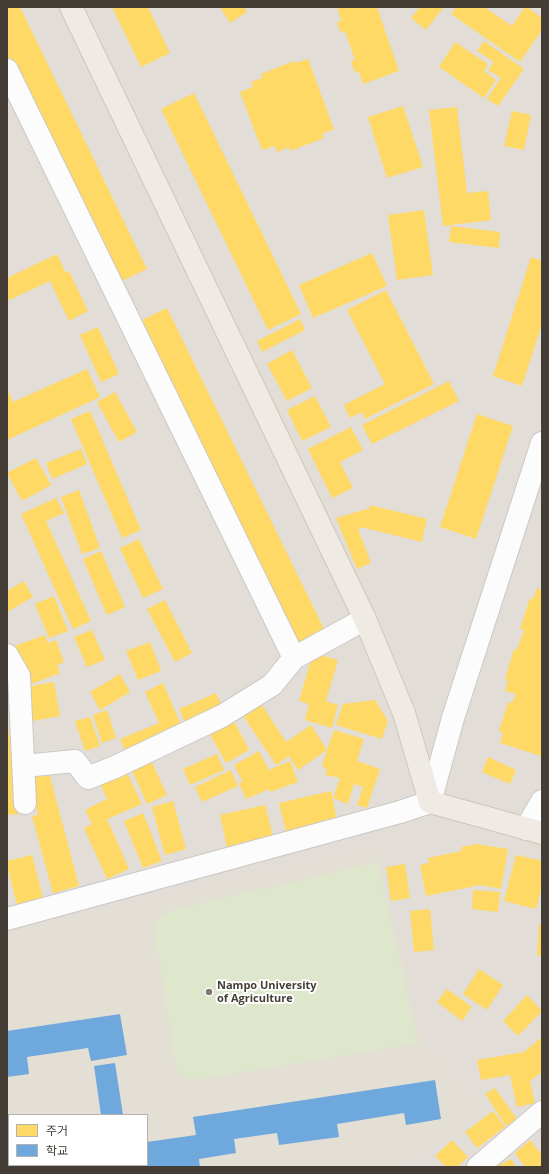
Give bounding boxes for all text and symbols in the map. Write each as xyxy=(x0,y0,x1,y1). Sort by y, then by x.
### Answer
place label: Nampo University of Agriculture xyxy=(217,979,317,1005)
marker: Nampo University of Agriculture xyxy=(204,987,214,997)
legend xyxy=(8,1114,148,1166)
text: 주거 xyxy=(46,1122,68,1139)
text: 학교 xyxy=(46,1142,68,1159)

